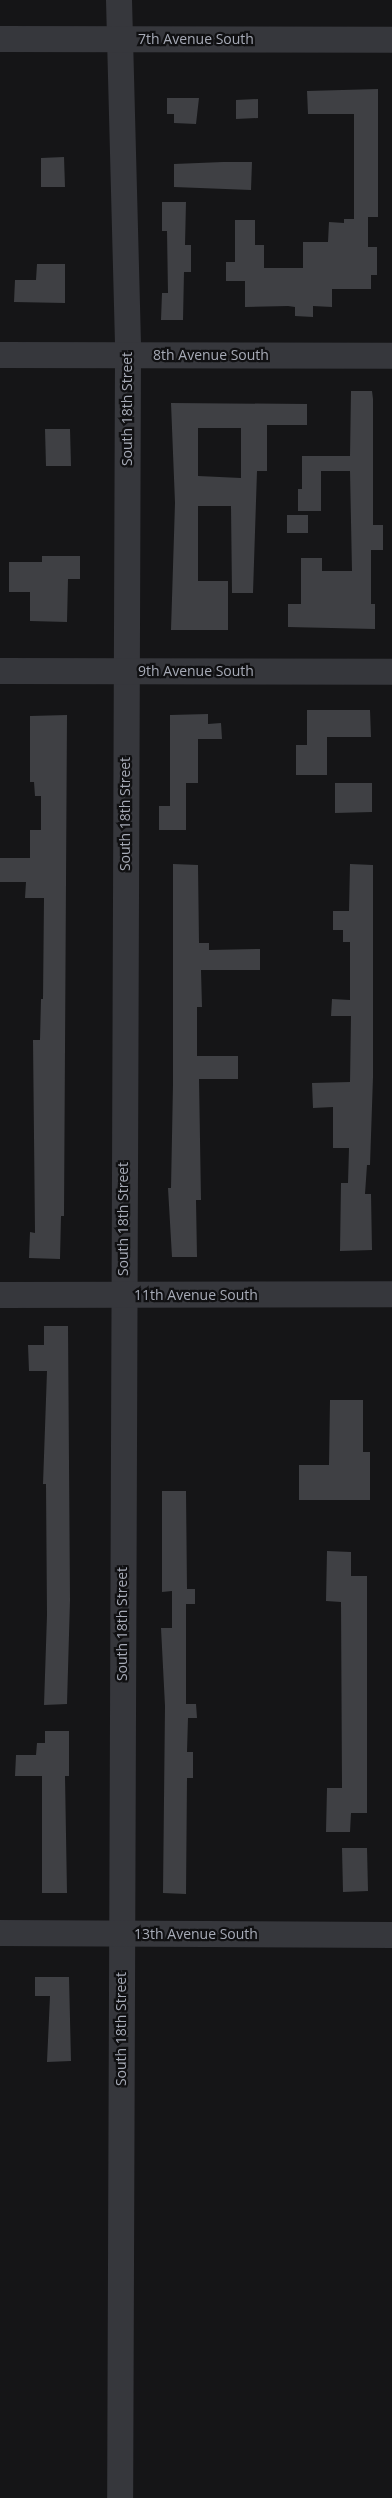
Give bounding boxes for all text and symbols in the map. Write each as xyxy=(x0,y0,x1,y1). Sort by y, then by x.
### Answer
street label: 7th Avenue South xyxy=(138,31,254,47)
street label: 8th Avenue South xyxy=(153,347,269,363)
street label: South 18th Street xyxy=(119,352,135,466)
street label: 9th Avenue South xyxy=(138,663,254,679)
street label: South 18th Street xyxy=(117,757,133,871)
street label: South 18th Street xyxy=(115,1162,131,1276)
street label: 11th Avenue South xyxy=(134,1287,258,1303)
street label: South 18th Street xyxy=(114,1567,130,1681)
street label: 13th Avenue South xyxy=(134,1926,258,1942)
street label: South 18th Street xyxy=(113,1972,129,2086)

